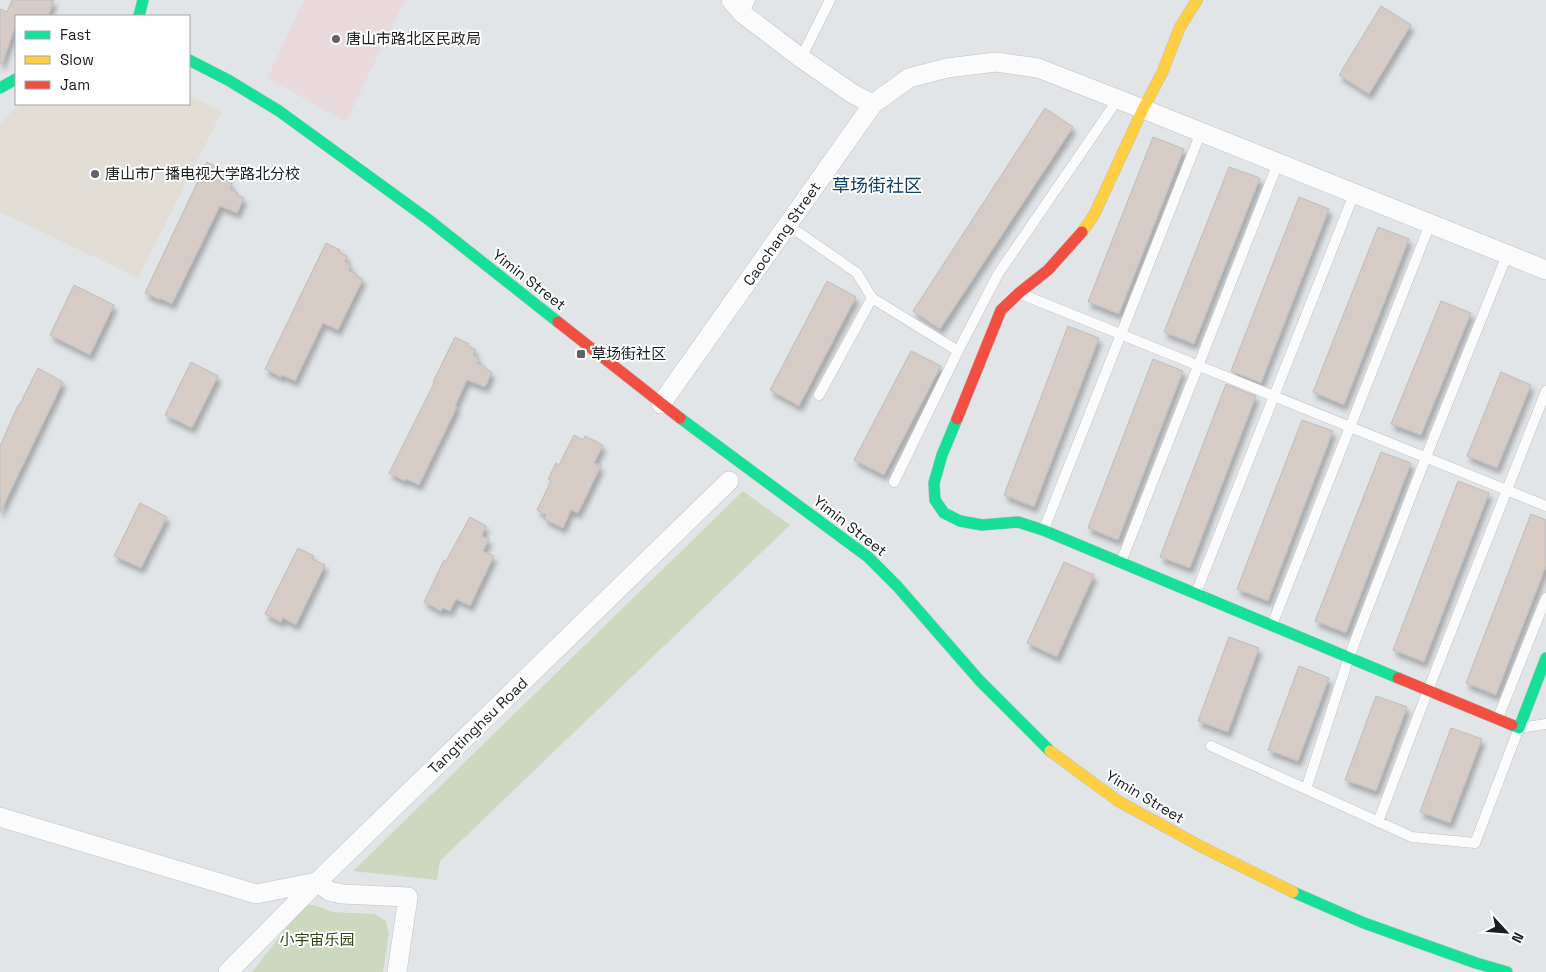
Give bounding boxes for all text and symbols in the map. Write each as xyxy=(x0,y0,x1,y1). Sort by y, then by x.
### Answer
legend xyxy=(15,15,190,105)
text: Fast xyxy=(60,25,91,44)
place label: 唐山市路北区民政局 xyxy=(346,29,481,48)
marker: 唐山市路北区民政局 xyxy=(330,33,342,45)
text: Slow xyxy=(60,50,94,69)
text: Jam xyxy=(60,75,90,94)
place label: 唐山市广播电视大学路北分校 xyxy=(105,164,300,183)
marker: 唐山市广播电视大学路北分校 xyxy=(89,168,101,180)
district label: 草场街社区 xyxy=(832,174,922,197)
street label: Caochang Street xyxy=(739,178,825,289)
street label: Yimin Street xyxy=(489,245,570,314)
place label: 草场街社区 xyxy=(591,344,666,363)
marker: 草场街社区 xyxy=(575,348,587,360)
street label: Yimin Street xyxy=(810,491,891,560)
street label: Tangtinghsu Road xyxy=(424,673,531,778)
street label: Yimin Street xyxy=(1103,766,1188,827)
north arrow xyxy=(1481,907,1531,957)
park label: 小宇宙乐园 xyxy=(279,930,355,949)
text: N xyxy=(1508,930,1528,946)

